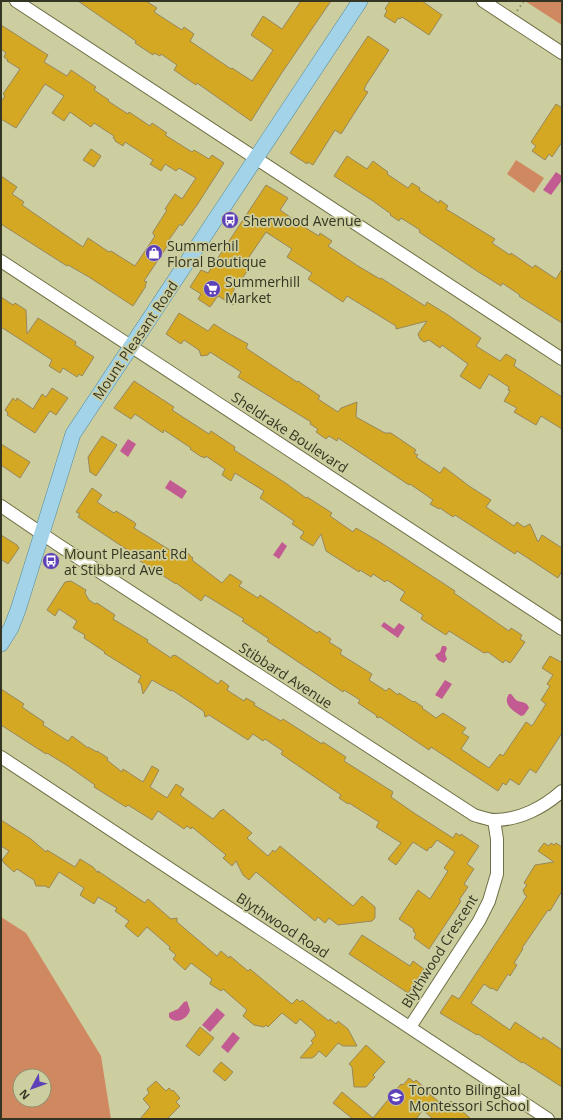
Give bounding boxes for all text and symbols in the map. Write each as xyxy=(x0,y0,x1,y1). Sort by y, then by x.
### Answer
bus stop icon: Sherwood Avenue xyxy=(220,210,240,230)
place label: Sherwood Avenue xyxy=(243,211,362,230)
place label: Summerhil Floral Boutique xyxy=(167,236,267,271)
shop icon: Summerhil Floral Boutique xyxy=(144,243,164,263)
place label: Summerhill Market xyxy=(225,272,300,307)
street label: Mount Pleasant Road xyxy=(88,277,182,403)
supermarket icon: Summerhill Market xyxy=(202,279,222,299)
street label: Sheldrake Boulevard xyxy=(228,387,352,477)
place label: Mount Pleasant Rd at Stibbard Ave xyxy=(64,544,187,579)
bus stop icon: Mount Pleasant Rd at Stibbard Ave xyxy=(41,551,61,571)
street label: Stibbard Avenue xyxy=(236,638,336,712)
street label: Blythwood Road xyxy=(233,888,333,962)
street label: Blythwood Crescent xyxy=(396,891,482,1011)
north arrow xyxy=(12,1068,52,1108)
place label: Toronto Bilingual Montessori School xyxy=(409,1080,529,1115)
text: N xyxy=(15,1087,33,1103)
school or university icon: Toronto Bilingual Montessori School xyxy=(386,1087,406,1107)

